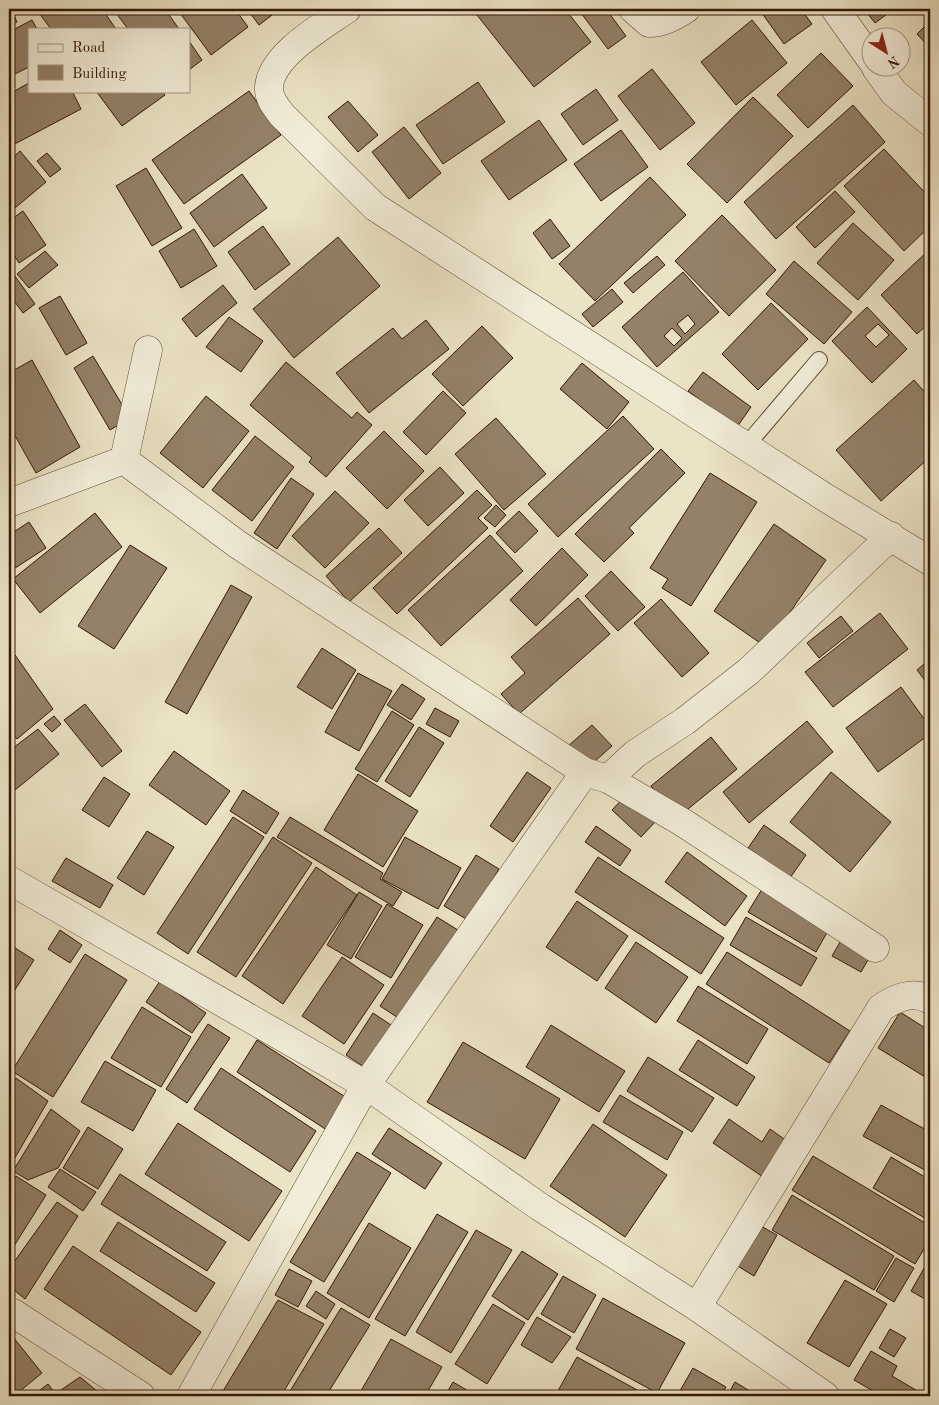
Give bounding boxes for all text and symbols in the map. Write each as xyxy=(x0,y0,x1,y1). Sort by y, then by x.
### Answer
legend xyxy=(28,28,190,92)
north arrow xyxy=(862,28,912,78)
text: Road xyxy=(72,41,106,56)
text: N xyxy=(884,53,901,71)
text: Building xyxy=(72,67,127,82)

